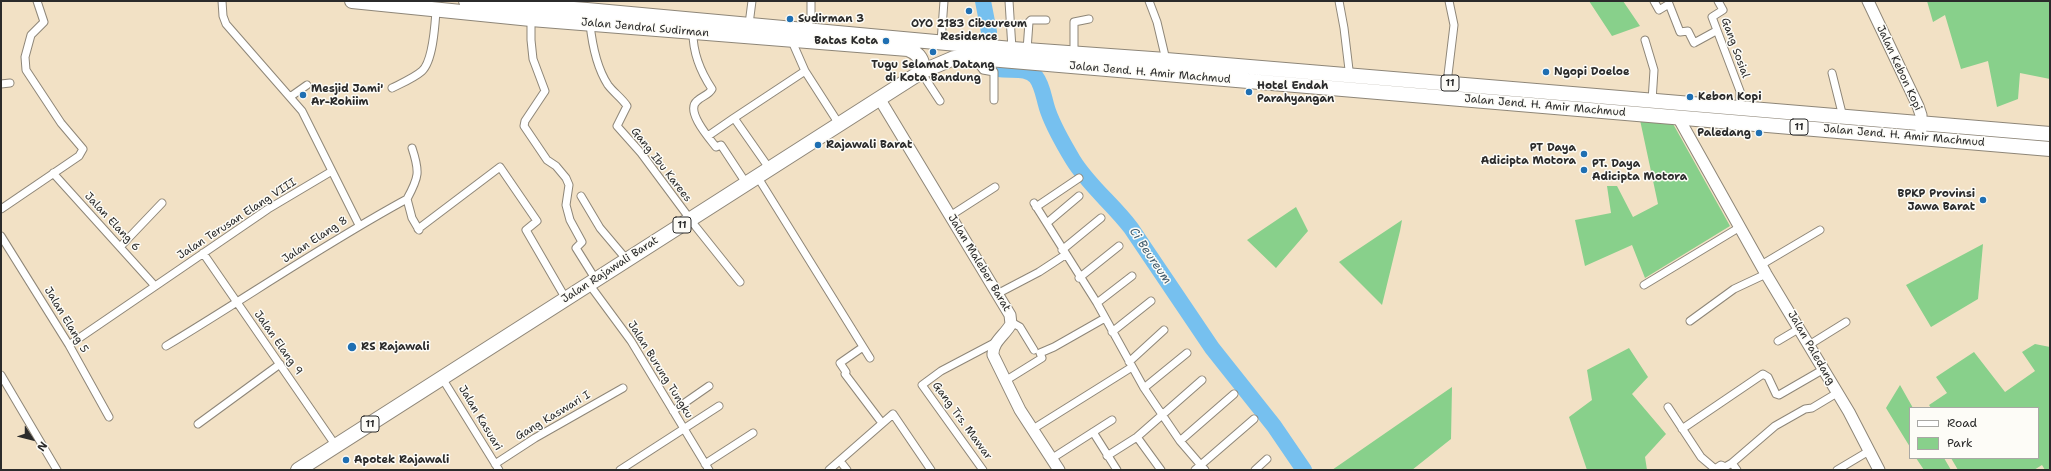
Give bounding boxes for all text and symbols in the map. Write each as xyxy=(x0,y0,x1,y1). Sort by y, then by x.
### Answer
marker: OYO 2183 Cibeureum Residence xyxy=(964,6,974,16)
place label: Sudirman 3 xyxy=(798,12,864,26)
marker: Sudirman 3 xyxy=(785,14,795,24)
street label: Jalan Jendral Sudirman xyxy=(581,16,709,40)
street label: Gang Sosial xyxy=(1718,16,1752,80)
place label: OYO 2183 Cibeureum Residence xyxy=(911,17,1027,43)
street label: Jalan Kebon Kopi xyxy=(1873,23,1925,113)
place label: Batas Kota xyxy=(814,34,878,48)
marker: Batas Kota xyxy=(881,36,891,46)
marker: Tugu Selamat Datang di Kota Bandung xyxy=(928,47,938,57)
place label: Tugu Selamat Datang di Kota Bandung xyxy=(871,58,995,84)
street label: Jalan Jend. H. Amir Machmud xyxy=(1069,59,1231,87)
place label: Ngopi Doeloe xyxy=(1554,65,1630,79)
marker: Ngopi Doeloe xyxy=(1541,67,1551,77)
road number: 11 xyxy=(1441,75,1459,91)
place label: Hotel Endah Parahyangan xyxy=(1257,79,1334,105)
place label: Mesjid Jami' Ar-Rohiim xyxy=(311,82,383,108)
marker: Hotel Endah Parahyangan xyxy=(1244,87,1254,97)
marker: Mesjid Jami' Ar-Rohiim xyxy=(298,90,308,100)
place label: Kebon Kopi xyxy=(1698,90,1762,104)
street label: Jalan Jend. H. Amir Machmud xyxy=(1464,92,1626,120)
marker: Kebon Kopi xyxy=(1685,92,1695,102)
road number: 11 xyxy=(1790,119,1808,135)
street label: Jalan Jend. H. Amir Machmud xyxy=(1823,122,1985,150)
street label: Gang Ibu Karees xyxy=(628,125,694,205)
place label: Paledang xyxy=(1697,126,1751,140)
marker: Paledang xyxy=(1754,128,1764,138)
place label: Rajawali Barat xyxy=(826,138,912,152)
marker: Rajawali Barat xyxy=(813,140,823,150)
place label: PT Daya Adicipta Motora xyxy=(1481,141,1576,167)
marker: PT Daya Adicipta Motora xyxy=(1579,149,1589,159)
place label: PT. Daya Adicipta Motora xyxy=(1592,157,1687,183)
marker: PT. Daya Adicipta Motora xyxy=(1579,165,1589,175)
street label: Jalan Terusan Elang VIII xyxy=(175,176,299,262)
place label: BPKP Provinsi Jawa Barat xyxy=(1898,187,1975,213)
street label: Jalan Elang 6 xyxy=(81,190,143,254)
marker: BPKP Provinsi Jawa Barat xyxy=(1978,195,1988,205)
street label: Jalan Maleber Barat xyxy=(945,212,1013,314)
street label: Jalan Elang 8 xyxy=(280,214,350,266)
road number: 11 xyxy=(673,217,691,233)
water label: Ci Beureum xyxy=(1126,225,1174,287)
street label: Jalan Rajawali Barat xyxy=(559,234,661,306)
street label: Jalan Elang 5 xyxy=(41,285,91,355)
street label: Jalan Elang 9 xyxy=(251,308,305,378)
street label: Jalan Paledang xyxy=(1785,309,1837,387)
street label: Jalan Burung Tungku xyxy=(625,319,695,421)
place label: RS Rajawali xyxy=(361,340,430,354)
marker: RS Rajawali xyxy=(346,341,358,353)
street label: Gang Trs. Mawar xyxy=(929,380,995,462)
street label: Jalan Kasuari xyxy=(455,383,505,453)
street label: Gang Kaswari I xyxy=(513,388,593,444)
legend xyxy=(1909,407,2039,459)
text: Road xyxy=(1947,415,1977,431)
road number: 11 xyxy=(361,416,379,432)
north arrow xyxy=(12,419,52,459)
text: Park xyxy=(1947,435,1973,451)
text: N xyxy=(33,438,51,454)
place label: Apotek Rajawali xyxy=(354,453,449,467)
marker: Apotek Rajawali xyxy=(341,455,351,465)

